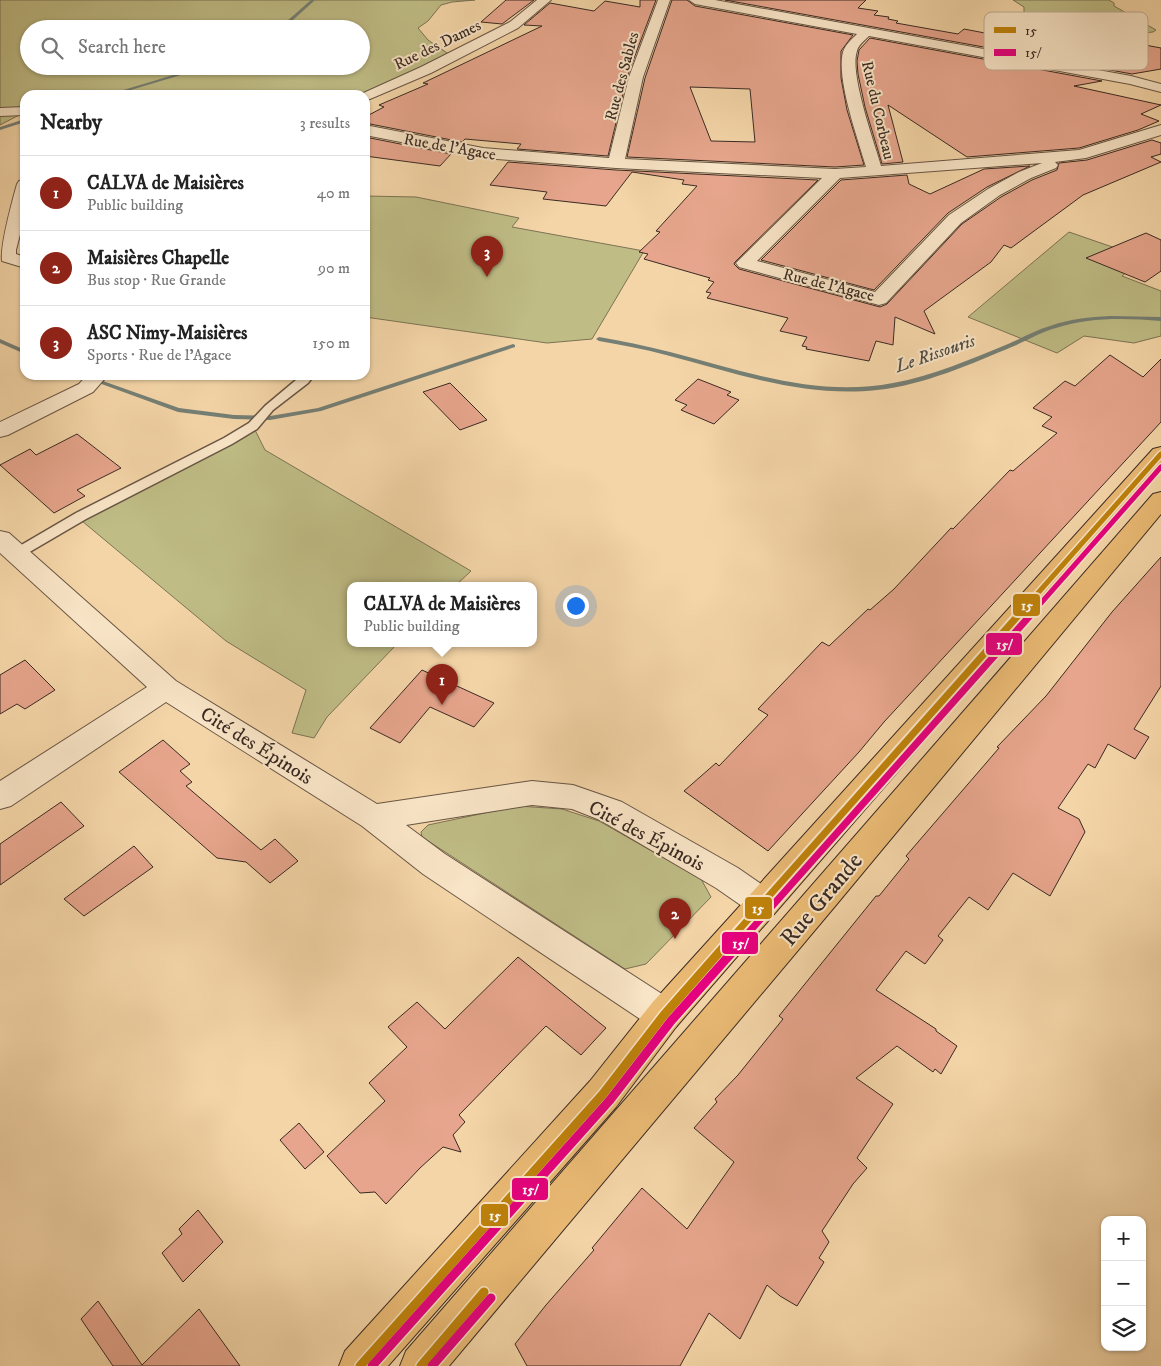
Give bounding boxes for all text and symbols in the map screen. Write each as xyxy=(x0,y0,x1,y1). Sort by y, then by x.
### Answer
legend xyxy=(984,12,1148,70)
street label: Rue des Dames xyxy=(391,15,484,75)
search box xyxy=(20,20,370,75)
text: 15 xyxy=(1025,22,1037,40)
street label: Rue des Sables xyxy=(601,30,643,123)
icon: search xyxy=(38,34,66,62)
text: Search here xyxy=(78,36,166,59)
text: 15/ xyxy=(1025,44,1042,62)
street label: Rue du Corbeau xyxy=(857,59,899,162)
text: Nearby xyxy=(40,110,102,136)
text: 3 results xyxy=(300,113,350,133)
street label: Rue de l'Agace xyxy=(402,129,498,165)
text: CALVA de Maisières xyxy=(87,172,244,195)
text: 1 xyxy=(53,183,59,203)
text: 40 m xyxy=(317,183,350,203)
text: Public building xyxy=(87,195,183,215)
pin: 3 xyxy=(471,236,503,277)
text: Maisières Chapelle xyxy=(87,247,229,270)
text: 2 xyxy=(52,258,60,278)
text: 90 m xyxy=(318,258,350,278)
street label: Rue de l'Agace xyxy=(781,264,877,306)
text: Bus stop · Rue Grande xyxy=(87,270,226,290)
text: ASC Nimy-Maisières xyxy=(87,322,247,345)
water label: Le Rissouris xyxy=(892,330,979,378)
text: 3 xyxy=(53,333,59,353)
text: 150 m xyxy=(312,333,350,353)
text: Sports · Rue de l'Agace xyxy=(87,345,231,365)
popup xyxy=(347,582,537,647)
text: CALVA de Maisières xyxy=(364,593,520,616)
your location xyxy=(563,593,589,619)
line badge: 15 xyxy=(1012,593,1041,617)
text: 15 xyxy=(1021,597,1033,615)
text: Public building xyxy=(364,616,460,636)
line badge: 15/ xyxy=(985,632,1023,656)
text: 15/ xyxy=(996,636,1014,654)
pin: 1 xyxy=(426,664,458,705)
street label: Cité des Épinois xyxy=(195,702,317,791)
street label: Cité des Épinois xyxy=(584,795,709,878)
street label: Rue Grande xyxy=(774,847,870,953)
line badge: 15 xyxy=(744,896,773,920)
pin: 2 xyxy=(659,898,691,939)
text: 15 xyxy=(752,900,764,918)
line badge: 15/ xyxy=(721,931,759,955)
text: 15/ xyxy=(732,935,750,953)
line badge: 15/ xyxy=(511,1177,549,1201)
text: 15/ xyxy=(522,1181,540,1199)
line badge: 15 xyxy=(480,1203,509,1227)
text: 15 xyxy=(489,1207,501,1225)
map controls xyxy=(1101,1216,1146,1351)
button: + xyxy=(1101,1216,1146,1261)
button: − xyxy=(1101,1261,1146,1306)
button: layers xyxy=(1101,1306,1146,1351)

